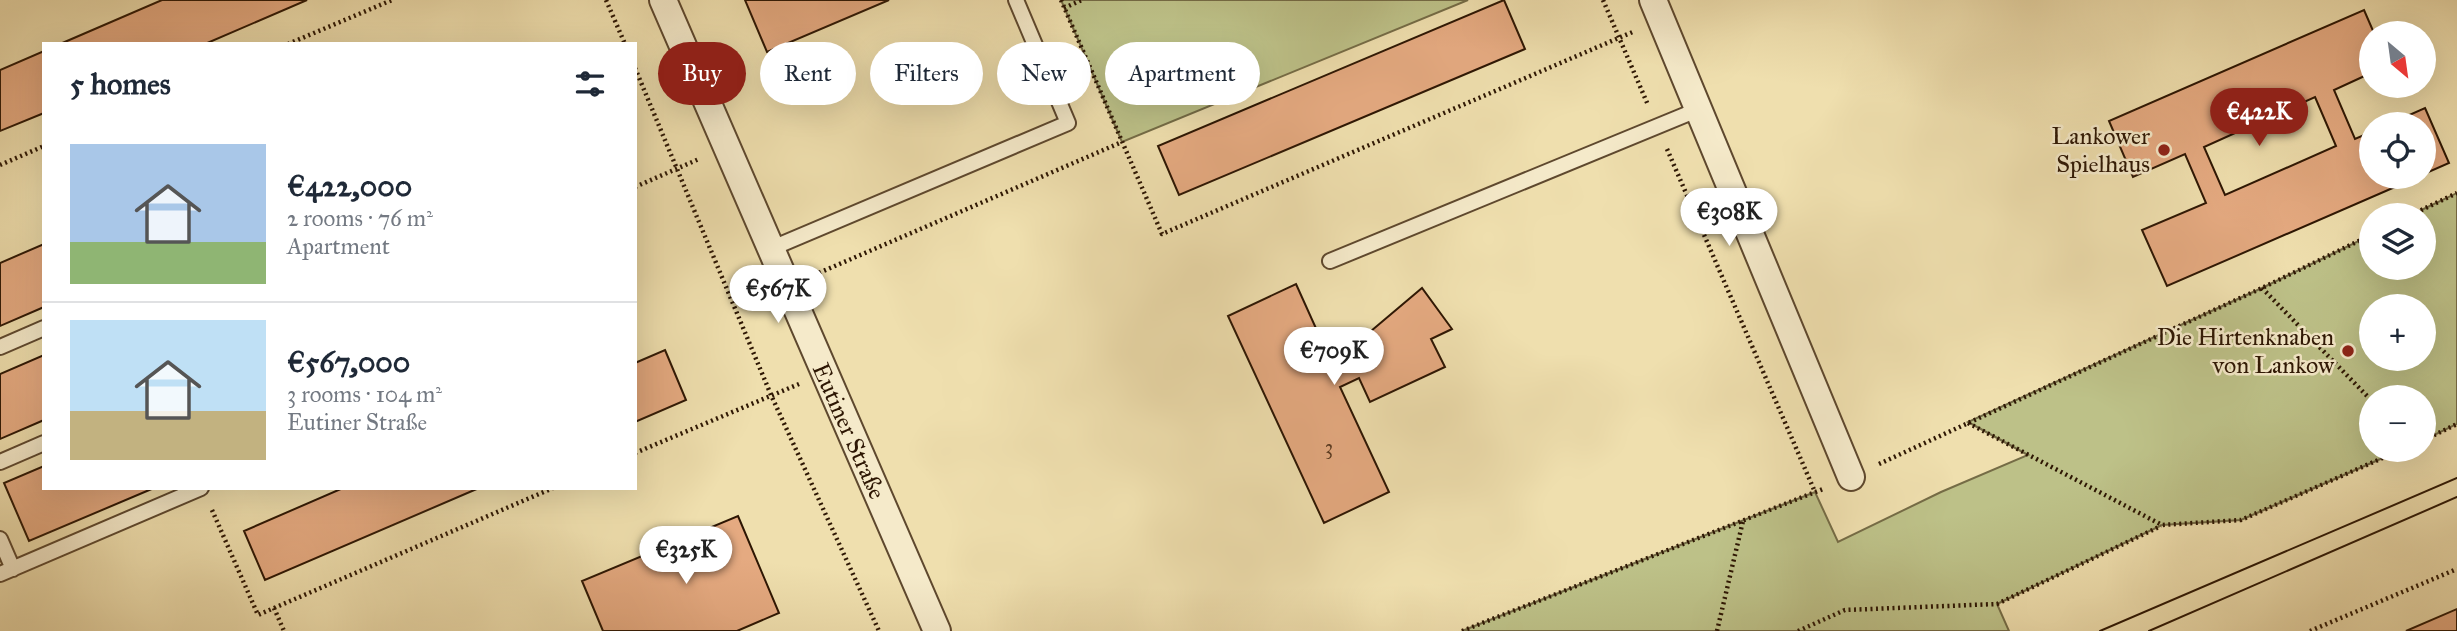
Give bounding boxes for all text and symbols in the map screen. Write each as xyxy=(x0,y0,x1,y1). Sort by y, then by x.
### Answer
north arrow xyxy=(2359,21,2436,98)
map controls xyxy=(2359,21,2436,462)
chip: Buy xyxy=(658,42,746,105)
chip: Rent xyxy=(760,42,856,105)
chip: Filters xyxy=(870,42,983,105)
chip: New xyxy=(997,42,1091,105)
chip: Apartment xyxy=(1105,42,1260,105)
icon: filters xyxy=(571,65,609,103)
text: 5 homes xyxy=(70,66,171,102)
pin: €422K xyxy=(2210,88,2308,148)
text: €422K xyxy=(2226,97,2292,125)
button: locate xyxy=(2359,112,2436,189)
place label: Lankower Spielhaus xyxy=(2052,121,2150,179)
marker: Lankower Spielhaus xyxy=(2156,142,2172,158)
text: €422,000 xyxy=(287,168,412,204)
icon: home xyxy=(126,172,210,256)
pin: €308K xyxy=(1680,188,1778,248)
text: €308K xyxy=(1696,197,1762,225)
button: layers xyxy=(2359,203,2436,280)
text: 2 rooms · 76 m² xyxy=(287,204,433,232)
text: Apartment xyxy=(287,232,390,260)
pin: €567K xyxy=(729,266,827,325)
text: €567K xyxy=(745,274,811,302)
button: + xyxy=(2359,294,2436,371)
place label: Die Hirtenknaben von Lankow xyxy=(2157,322,2335,380)
pin: €709K xyxy=(1285,328,1383,387)
text: €709K xyxy=(1300,336,1368,364)
marker: Die Hirtenknaben von Lankow xyxy=(2340,343,2356,359)
text: €567,000 xyxy=(287,344,410,380)
icon: home xyxy=(126,348,210,432)
street label: Eutiner Straße xyxy=(806,358,892,504)
text: 3 rooms · 104 m² xyxy=(287,380,442,408)
button: − xyxy=(2359,385,2436,462)
text: Eutiner Straße xyxy=(287,408,427,436)
house number: 3 xyxy=(1325,434,1333,460)
pin: €325K xyxy=(637,526,735,586)
text: €325K xyxy=(655,535,717,563)

